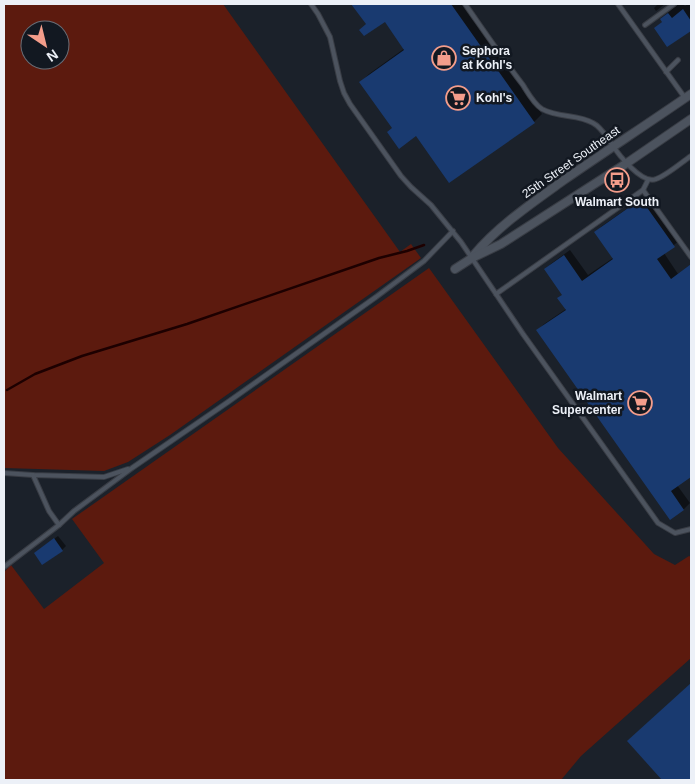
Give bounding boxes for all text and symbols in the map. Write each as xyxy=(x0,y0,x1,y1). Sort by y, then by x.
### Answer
north arrow xyxy=(20,20,70,70)
place label: Sephora at Kohl's xyxy=(462,44,513,72)
shop icon: Sephora at Kohl's xyxy=(431,45,457,71)
text: N xyxy=(44,46,61,65)
supermarket icon: Kohl's xyxy=(445,85,471,111)
place label: Kohl's xyxy=(476,91,513,105)
street label: 25th Street Southeast xyxy=(519,123,623,201)
bus stop icon: Walmart South xyxy=(604,167,630,193)
place label: Walmart South xyxy=(575,195,659,209)
place label: Walmart Supercenter xyxy=(552,389,622,417)
supermarket icon: Walmart Supercenter xyxy=(627,390,653,416)

